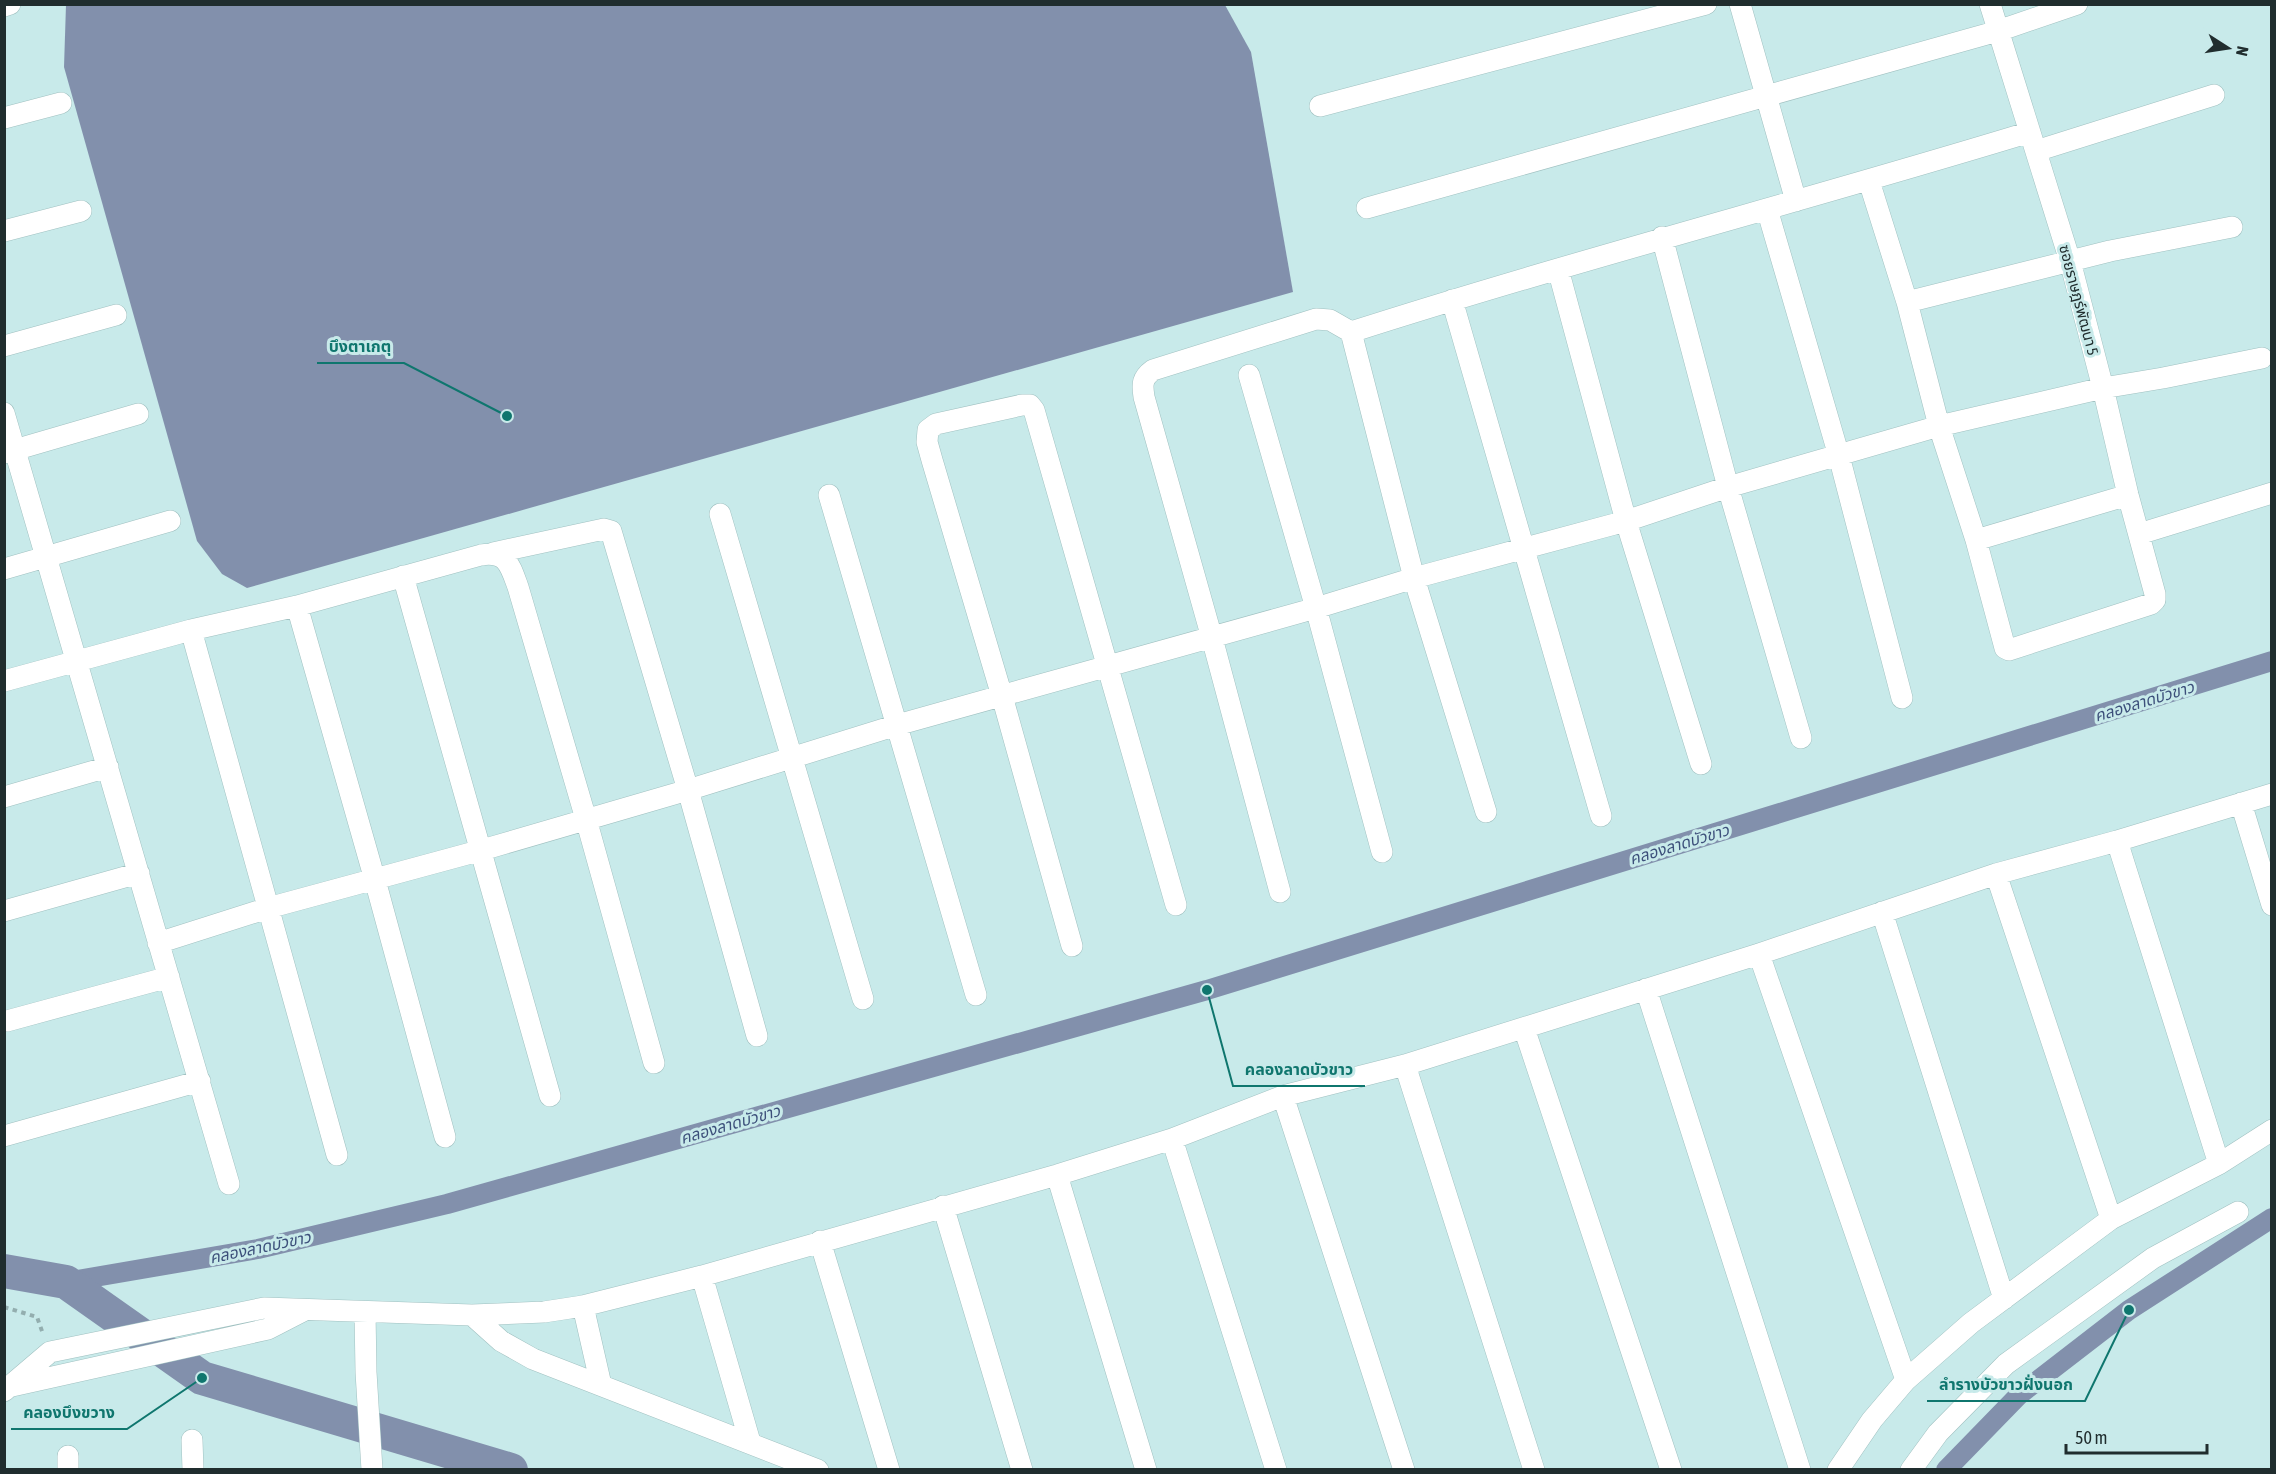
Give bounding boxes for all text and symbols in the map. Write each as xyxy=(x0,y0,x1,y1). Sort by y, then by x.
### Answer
north arrow xyxy=(2198,18,2258,78)
text: N xyxy=(2233,45,2252,58)
street label: ซอยราษฎร์พัฒนา 5 xyxy=(2056,243,2102,357)
callout: บึงตาเกตุ xyxy=(317,329,404,363)
text: บึงตาเกตุ xyxy=(329,337,391,356)
water label: คลองลาดบัวขาว xyxy=(2092,677,2197,725)
water label: คลองลาดบัวขาว xyxy=(1627,820,1732,868)
callout: คลองลาดบัวขาว xyxy=(1233,1052,1365,1086)
text: คลองลาดบัวขาว xyxy=(1245,1060,1353,1078)
water label: คลองลาดบัวขาว xyxy=(678,1101,783,1147)
water label: คลองลาดบัวขาว xyxy=(208,1227,313,1266)
callout: ลำรางบัวขาวฝั่งนอก xyxy=(1927,1367,2085,1401)
text: ลำรางบัวขาวฝั่งนอก xyxy=(1939,1374,2073,1393)
callout: คลองบึงขวาง xyxy=(11,1395,127,1429)
text: คลองบึงขวาง xyxy=(23,1403,115,1421)
scale bar xyxy=(2066,1417,2207,1455)
text: 50 m xyxy=(2075,1427,2107,1448)

